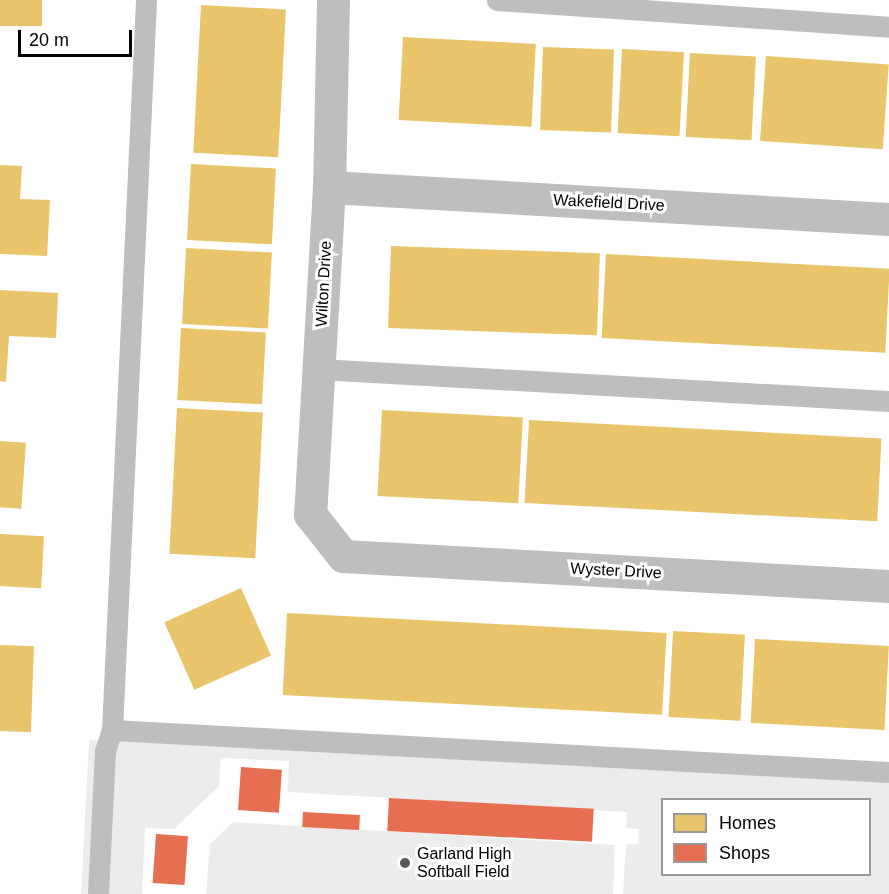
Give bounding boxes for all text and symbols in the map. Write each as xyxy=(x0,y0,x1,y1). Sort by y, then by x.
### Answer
scale bar xyxy=(21,18,135,56)
text: 20 m xyxy=(29,30,69,50)
street label: Wakefield Drive xyxy=(553,190,665,216)
street label: Wilton Drive xyxy=(312,240,336,328)
street label: Wyster Drive xyxy=(570,559,662,583)
legend xyxy=(661,798,871,876)
text: Homes xyxy=(719,813,776,833)
text: Shops xyxy=(719,843,770,863)
place label: Garland High Softball Field xyxy=(417,844,511,882)
marker: Garland High Softball Field xyxy=(398,856,412,870)

